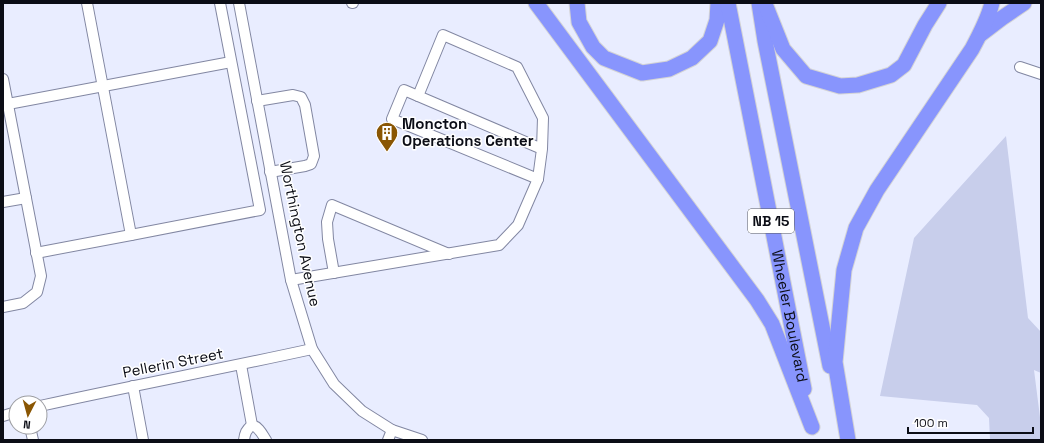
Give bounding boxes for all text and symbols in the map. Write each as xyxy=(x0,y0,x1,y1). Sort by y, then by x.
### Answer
place label: Moncton Operations Center xyxy=(402,114,534,150)
building icon: Moncton Operations Center xyxy=(374,120,400,153)
street label: Worthington Avenue xyxy=(276,159,325,308)
road number: NB 15 xyxy=(748,209,794,233)
street label: Wheeler Boulevard xyxy=(768,248,812,384)
street label: Pellerin Street xyxy=(121,343,225,382)
north arrow xyxy=(8,395,48,435)
scale bar xyxy=(908,409,1033,435)
text: 100 m xyxy=(914,415,948,431)
text: N xyxy=(23,418,31,432)

